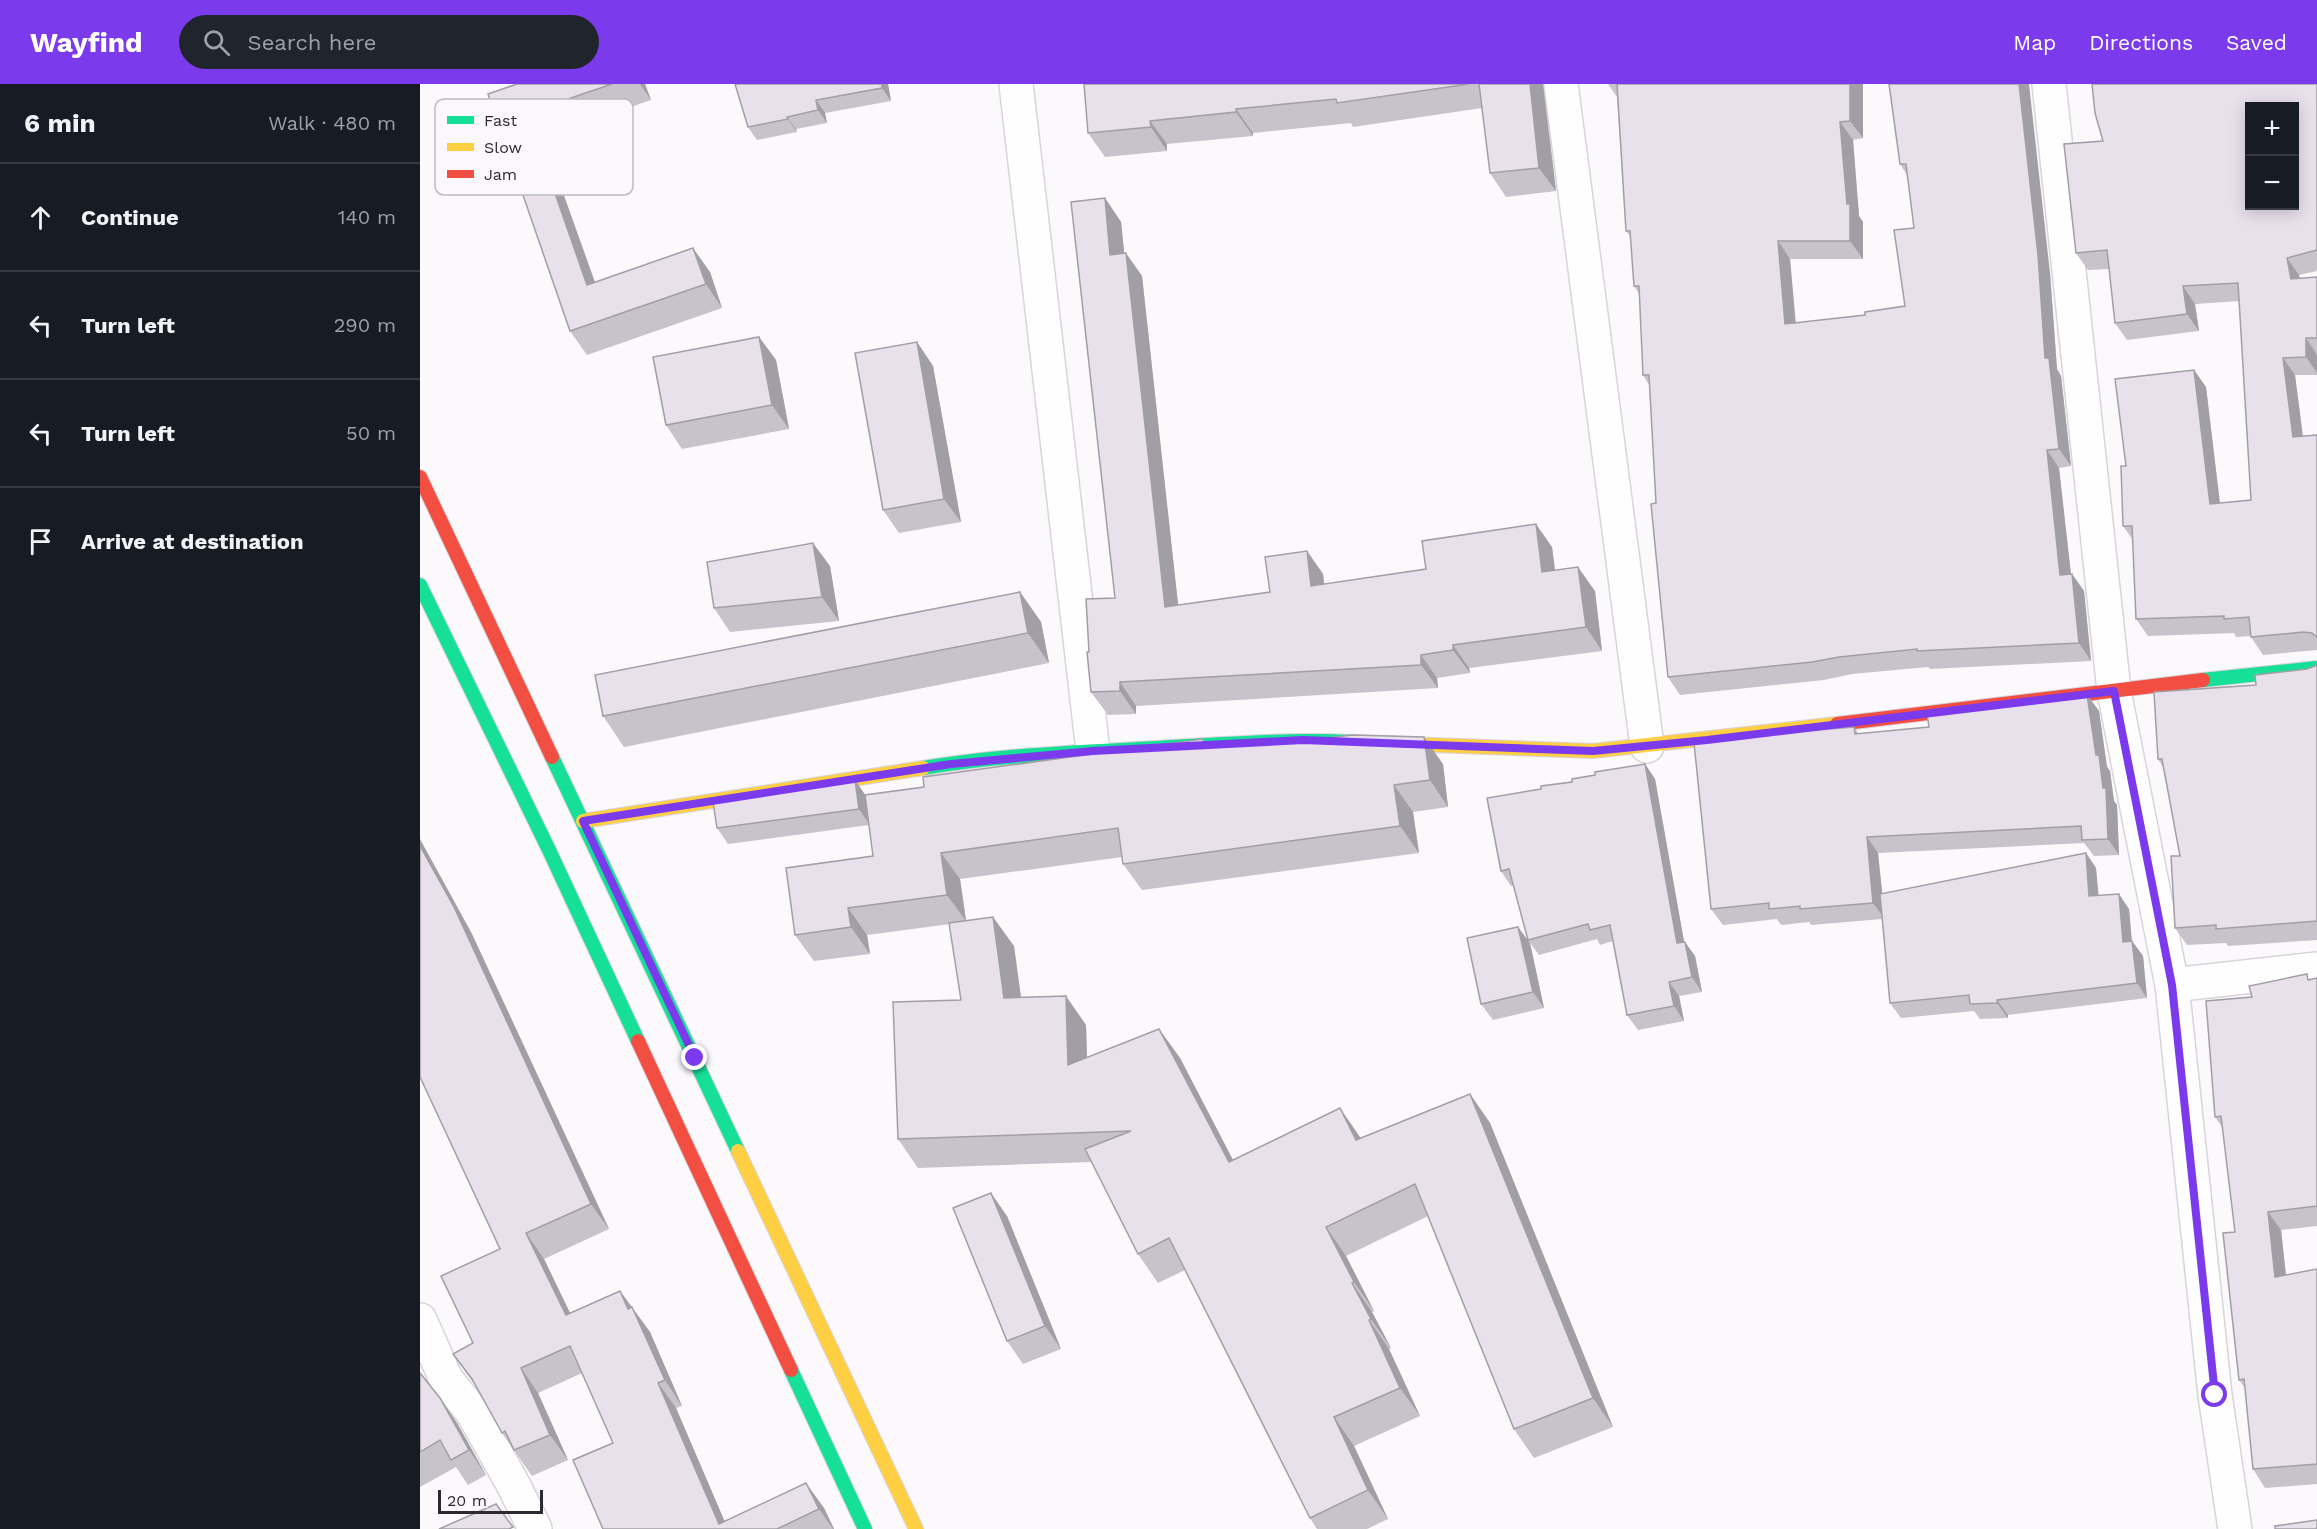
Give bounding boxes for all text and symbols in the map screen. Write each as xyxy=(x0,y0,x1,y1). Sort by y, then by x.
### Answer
search box xyxy=(179,15,599,69)
text: Wayfind xyxy=(30,26,143,59)
icon: search xyxy=(200,26,233,59)
text: Search here xyxy=(248,30,377,55)
text: Map xyxy=(2013,30,2056,55)
text: Directions xyxy=(2089,30,2193,55)
text: Saved xyxy=(2226,30,2287,55)
legend xyxy=(435,99,633,195)
map controls xyxy=(2245,102,2299,210)
button: + xyxy=(2245,102,2299,156)
text: 6 min xyxy=(24,108,96,138)
text: Walk · 480 m xyxy=(268,111,396,135)
text: Fast xyxy=(484,111,517,130)
text: Slow xyxy=(484,138,522,157)
button: − xyxy=(2245,156,2299,210)
text: Jam xyxy=(484,165,517,184)
icon: ahead xyxy=(24,201,57,234)
text: Continue xyxy=(81,205,179,230)
text: 140 m xyxy=(338,205,396,229)
icon: left xyxy=(24,309,57,342)
text: Turn left xyxy=(81,313,175,338)
text: 290 m xyxy=(334,313,396,337)
icon: left xyxy=(24,417,57,450)
text: Turn left xyxy=(81,421,175,446)
text: 50 m xyxy=(346,421,396,445)
icon: arrive xyxy=(24,525,57,558)
text: Arrive at destination xyxy=(81,529,304,554)
route end xyxy=(681,1044,707,1070)
route start xyxy=(2201,1381,2227,1407)
scale bar xyxy=(438,1487,543,1514)
text: 20 m xyxy=(447,1491,487,1510)

